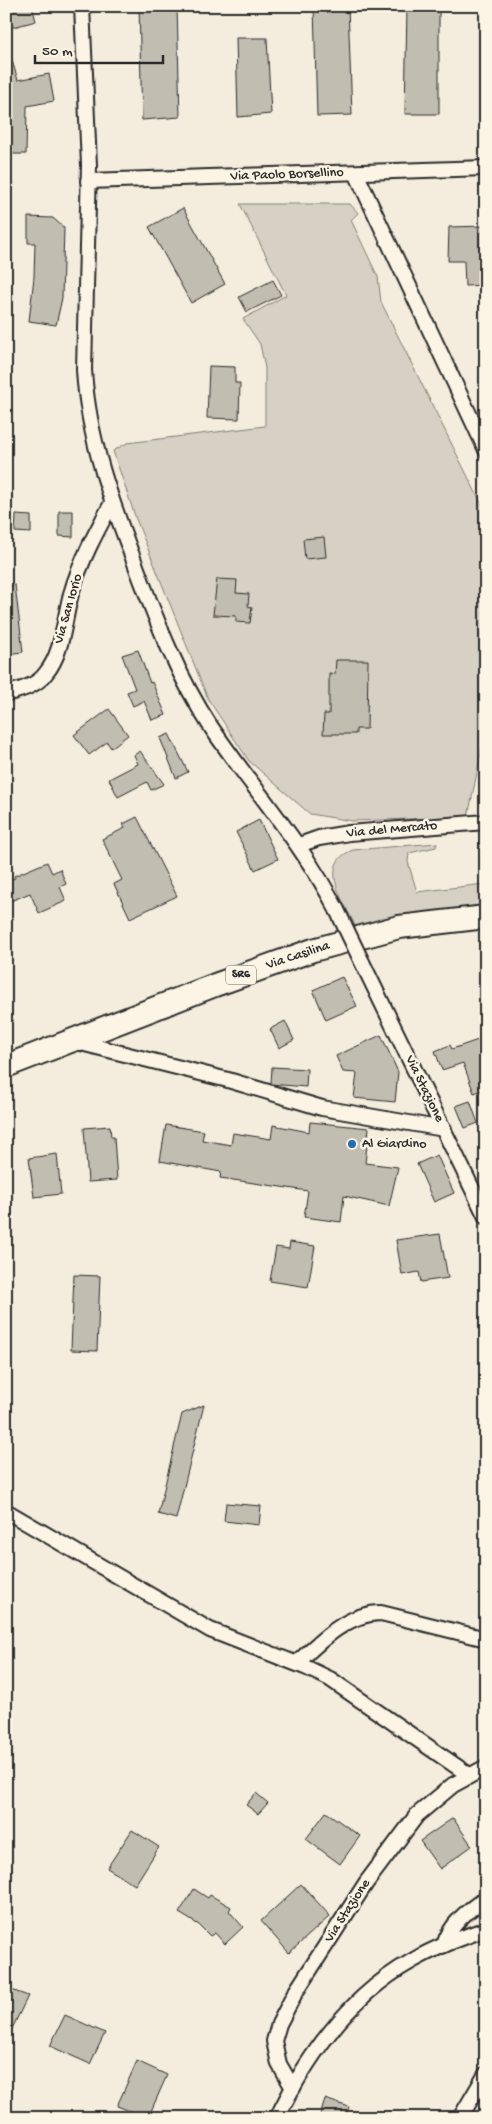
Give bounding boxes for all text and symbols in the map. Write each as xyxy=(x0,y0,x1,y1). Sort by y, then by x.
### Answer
scale bar xyxy=(35,32,162,64)
text: 50 m xyxy=(42,43,73,61)
street label: Via Paolo Borsellino xyxy=(229,165,344,186)
street label: Via San Iorio xyxy=(51,572,87,647)
street label: Via del Mercato xyxy=(345,818,438,843)
street label: Via Casilina xyxy=(263,937,333,975)
road number: SR6 xyxy=(226,966,256,984)
street label: Via Stazione xyxy=(400,1052,448,1126)
place label: Al Giardino xyxy=(362,1136,426,1153)
marker: Al Giardino xyxy=(346,1138,358,1150)
street label: Via Stazione xyxy=(321,1875,375,1947)

